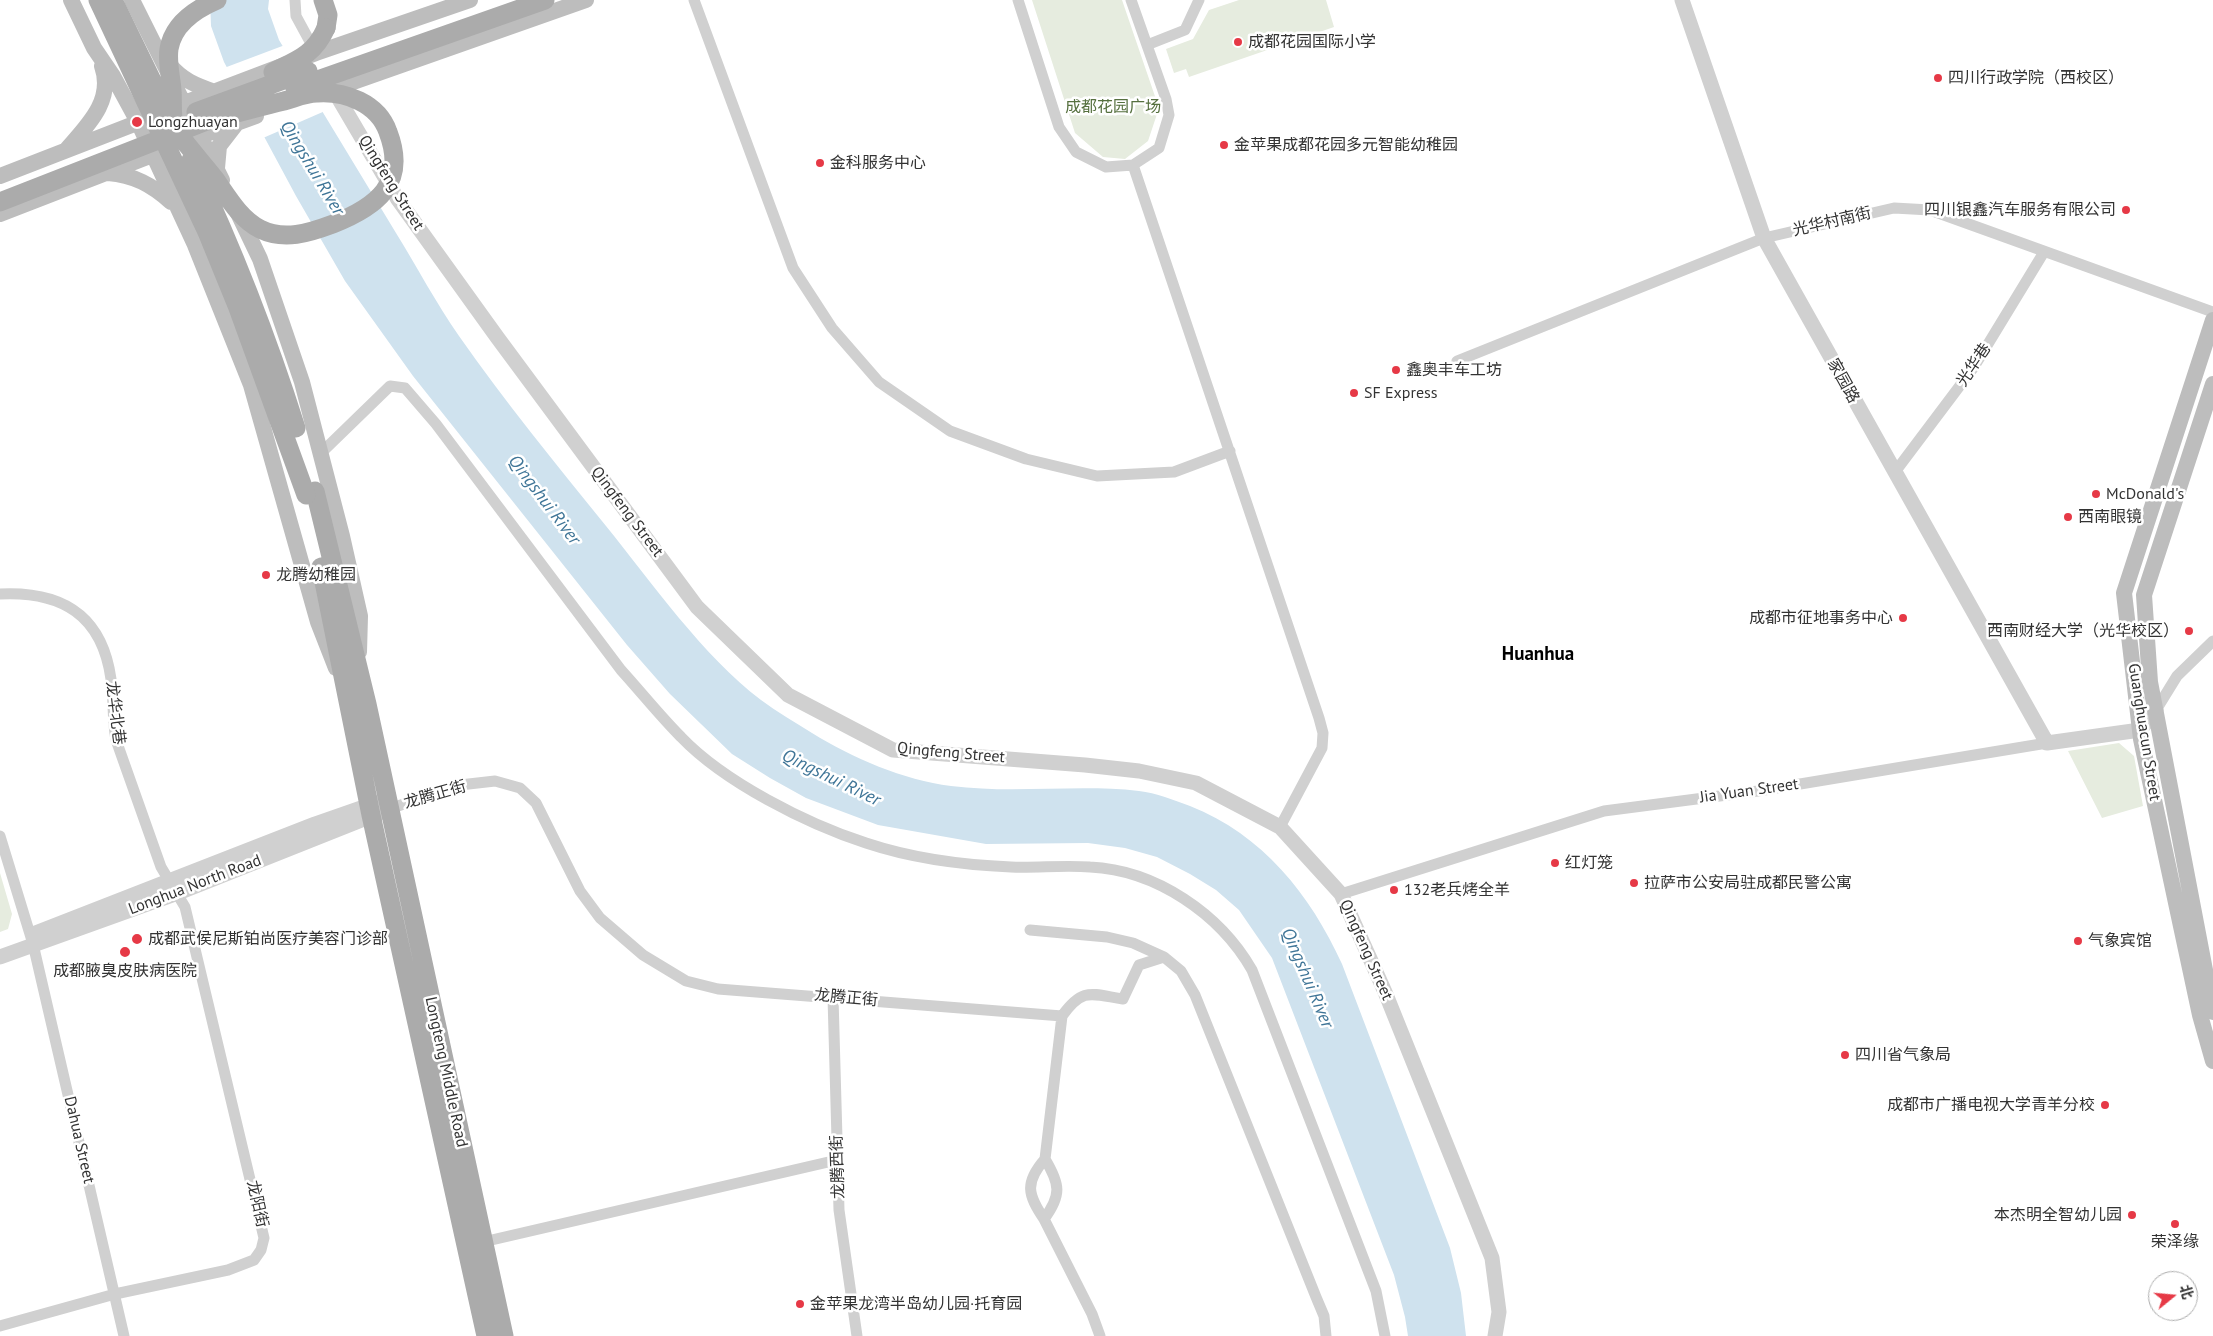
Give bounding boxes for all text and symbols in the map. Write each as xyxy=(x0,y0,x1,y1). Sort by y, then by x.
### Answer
place label: 成都花园国际小学 xyxy=(1248,32,1376,52)
marker: 成都花园国际小学 xyxy=(1232,36,1244,48)
place label: 四川行政学院（西校区） xyxy=(1948,68,2124,88)
marker: 四川行政学院（西校区） xyxy=(1932,72,1944,84)
park label: 成都花园广场 xyxy=(1065,97,1161,117)
place label: Longzhuayan xyxy=(148,112,238,132)
marker: Longzhuayan xyxy=(130,115,144,129)
water label: Qingshui River xyxy=(275,117,349,219)
street label: Qingfeng Street xyxy=(354,132,428,234)
place label: 金苹果成都花园多元智能幼稚园 xyxy=(1234,135,1458,155)
marker: 金苹果成都花园多元智能幼稚园 xyxy=(1218,139,1230,151)
place label: 金科服务中心 xyxy=(830,153,926,173)
marker: 金科服务中心 xyxy=(814,157,826,169)
place label: 四川银鑫汽车服务有限公司 xyxy=(1924,200,2116,220)
street label: 光华村南街 xyxy=(1791,204,1873,240)
marker: 四川银鑫汽车服务有限公司 xyxy=(2120,204,2132,216)
street label: 光华巷 xyxy=(1953,340,1995,390)
street label: 家园路 xyxy=(1823,355,1863,407)
place label: 鑫奥丰车工坊 xyxy=(1406,360,1502,380)
marker: 鑫奥丰车工坊 xyxy=(1390,364,1402,376)
place label: SF Express xyxy=(1364,383,1438,403)
marker: SF Express xyxy=(1348,387,1360,399)
water label: Qingshui River xyxy=(503,451,585,549)
street label: Qingfeng Street xyxy=(587,463,667,561)
place label: McDonald's xyxy=(2106,484,2184,504)
marker: McDonald's xyxy=(2090,488,2102,500)
place label: 西南眼镜 xyxy=(2078,507,2142,527)
marker: 西南眼镜 xyxy=(2062,511,2074,523)
place label: 龙腾幼稚园 xyxy=(276,565,356,585)
marker: 龙腾幼稚园 xyxy=(260,569,272,581)
place label: 成都市征地事务中心 xyxy=(1749,608,1893,628)
marker: 成都市征地事务中心 xyxy=(1897,612,1909,624)
place label: 西南财经大学（光华校区） xyxy=(1987,621,2179,641)
marker: 西南财经大学（光华校区） xyxy=(2183,625,2195,637)
district label: Huanhua xyxy=(1502,644,1574,666)
street label: Guanghuacun Street xyxy=(2124,662,2164,802)
street label: 龙华北巷 xyxy=(102,680,128,746)
street label: Qingfeng Street xyxy=(896,739,1006,767)
water label: Qingshui River xyxy=(778,745,884,811)
street label: Jia Yuan Street xyxy=(1698,775,1800,807)
street label: 龙腾正街 xyxy=(402,777,468,813)
street label: Longhua North Road xyxy=(126,851,264,919)
place label: 红灯笼 xyxy=(1565,853,1613,873)
marker: 红灯笼 xyxy=(1549,857,1561,869)
place label: 拉萨市公安局驻成都民警公寓 xyxy=(1644,873,1852,893)
marker: 拉萨市公安局驻成都民警公寓 xyxy=(1628,877,1640,889)
place label: 132老兵烤全羊 xyxy=(1404,880,1510,900)
marker: 132老兵烤全羊 xyxy=(1388,884,1400,896)
street label: Qingfeng Street xyxy=(1335,897,1397,1003)
water label: Qingshui River xyxy=(1276,925,1338,1031)
place label: 成都武侯尼斯铂尚医疗美容门诊部 xyxy=(148,929,388,949)
place label: 气象宾馆 xyxy=(2088,931,2152,951)
marker: 成都武侯尼斯铂尚医疗美容门诊部 xyxy=(130,932,144,946)
marker: 气象宾馆 xyxy=(2072,935,2084,947)
marker: 成都腋臭皮肤病医院 xyxy=(118,945,132,959)
place label: 成都腋臭皮肤病医院 xyxy=(53,961,197,981)
street label: 龙腾正街 xyxy=(813,986,879,1010)
street label: Longteng Middle Road xyxy=(421,995,471,1149)
place label: 四川省气象局 xyxy=(1855,1045,1951,1065)
marker: 四川省气象局 xyxy=(1839,1049,1851,1061)
street label: Dahua Street xyxy=(60,1095,98,1185)
place label: 成都市广播电视大学青羊分校 xyxy=(1887,1095,2095,1115)
marker: 成都市广播电视大学青羊分校 xyxy=(2099,1099,2111,1111)
street label: 龙腾西街 xyxy=(827,1135,849,1199)
street label: 龙阳街 xyxy=(242,1178,272,1230)
place label: 本杰明全智幼儿园 xyxy=(1994,1205,2122,1225)
marker: 本杰明全智幼儿园 xyxy=(2126,1209,2138,1221)
marker: 荣泽缘 xyxy=(2169,1218,2181,1230)
place label: 荣泽缘 xyxy=(2151,1232,2199,1252)
north arrow xyxy=(2148,1271,2198,1321)
text: 北 xyxy=(2176,1283,2197,1301)
place label: 金苹果龙湾半岛幼儿园·托育园 xyxy=(810,1294,1022,1314)
marker: 金苹果龙湾半岛幼儿园·托育园 xyxy=(794,1298,806,1310)

